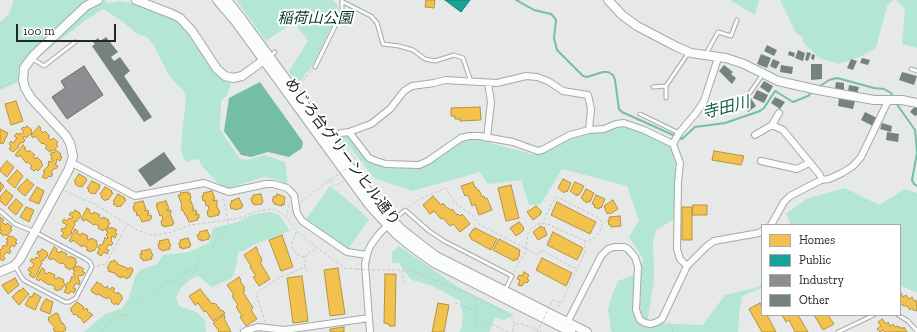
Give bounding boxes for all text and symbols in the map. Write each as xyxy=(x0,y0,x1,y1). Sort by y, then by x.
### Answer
park label: 稲荷山公園 xyxy=(278,10,352,28)
scale bar xyxy=(18,16,118,42)
text: 100 m xyxy=(23,24,55,38)
street label: めじろ台グリーンヒル通り xyxy=(281,75,403,229)
water label: 寺田川 xyxy=(700,93,752,123)
legend xyxy=(761,224,901,316)
text: Homes xyxy=(799,233,835,247)
text: Public xyxy=(799,253,831,267)
text: Industry xyxy=(799,273,844,287)
text: Other xyxy=(799,293,830,307)

